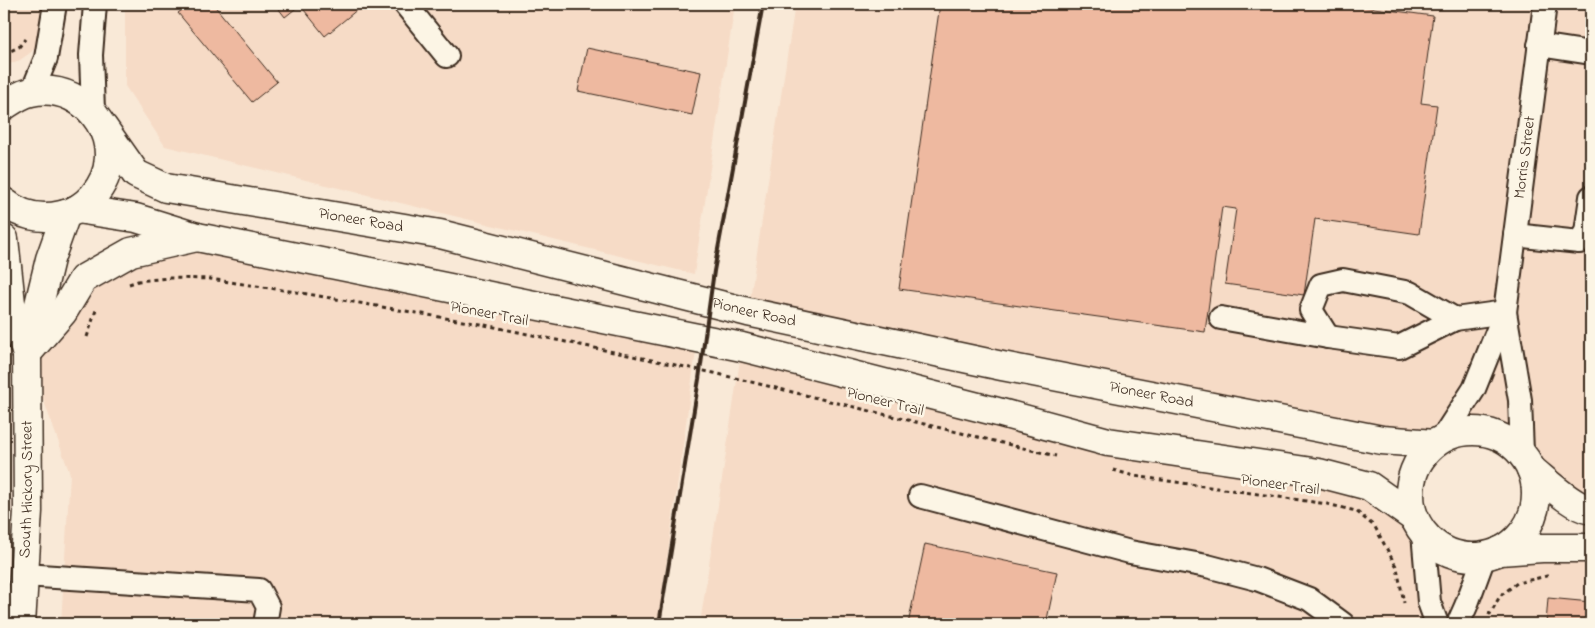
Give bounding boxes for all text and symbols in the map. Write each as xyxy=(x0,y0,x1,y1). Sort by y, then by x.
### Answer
street label: Morris Street xyxy=(1508,114,1542,200)
street label: Pioneer Road xyxy=(317,202,405,240)
street label: Pioneer Road xyxy=(709,291,798,334)
street label: Pioneer Trail xyxy=(448,295,530,333)
street label: Pioneer Road xyxy=(1107,375,1196,415)
street label: Pioneer Trail xyxy=(844,381,927,423)
street label: South Hickory Street xyxy=(13,420,40,559)
street label: Pioneer Trail xyxy=(1239,468,1321,502)

